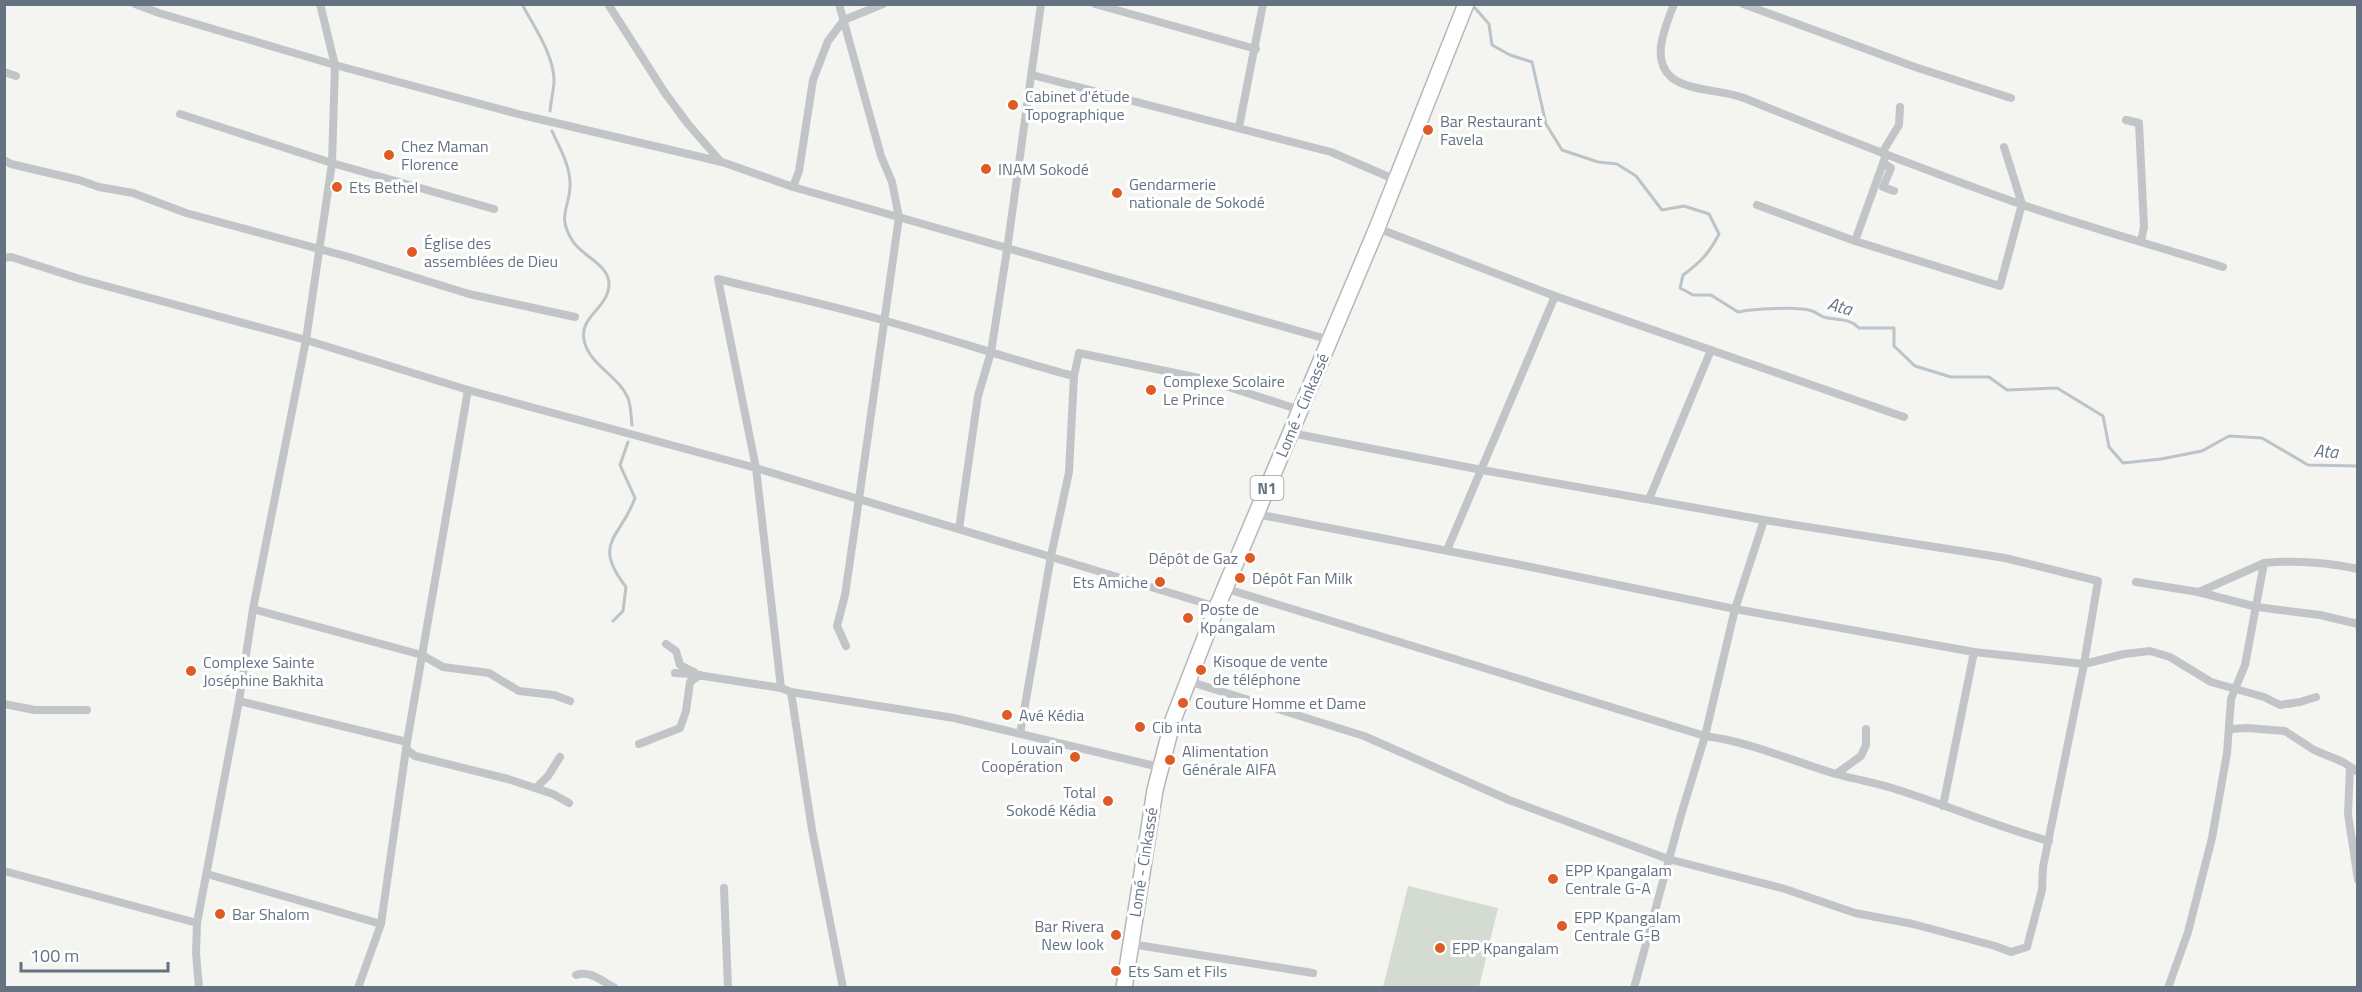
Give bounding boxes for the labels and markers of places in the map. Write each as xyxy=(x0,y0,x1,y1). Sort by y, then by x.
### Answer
place label: Cabinet d'étude Topographique xyxy=(1025,84,1130,126)
marker: Cabinet d'étude Topographique xyxy=(1006,98,1020,112)
place label: Bar Restaurant Favela xyxy=(1440,109,1542,151)
marker: Bar Restaurant Favela xyxy=(1421,123,1435,137)
place label: Chez Maman Florence xyxy=(401,134,489,176)
marker: Chez Maman Florence xyxy=(382,148,396,162)
place label: INAM Sokodé xyxy=(998,157,1089,181)
marker: INAM Sokodé xyxy=(979,162,993,176)
place label: Gendarmerie nationale de Sokodé xyxy=(1129,172,1265,214)
place label: Ets Bethel xyxy=(349,175,418,199)
marker: Ets Bethel xyxy=(330,180,344,194)
marker: Gendarmerie nationale de Sokodé xyxy=(1110,186,1124,200)
place label: Église des assemblées de Dieu xyxy=(424,231,558,273)
marker: Église des assemblées de Dieu xyxy=(405,245,419,259)
place label: Complexe Scolaire Le Prince xyxy=(1163,369,1285,411)
marker: Complexe Scolaire Le Prince xyxy=(1144,383,1158,397)
place label: Dépôt de Gaz xyxy=(1148,546,1238,570)
marker: Dépôt de Gaz xyxy=(1243,551,1257,565)
place label: Dépôt Fan Milk xyxy=(1252,566,1353,590)
place label: Ets Amiche xyxy=(1073,570,1148,594)
marker: Dépôt Fan Milk xyxy=(1233,571,1247,585)
marker: Ets Amiche xyxy=(1153,575,1167,589)
place label: Poste de Kpangalam xyxy=(1200,597,1275,639)
marker: Poste de Kpangalam xyxy=(1181,611,1195,625)
place label: Kisoque de vente de téléphone xyxy=(1213,649,1328,691)
place label: Complexe Sainte Joséphine Bakhita xyxy=(203,650,324,692)
marker: Kisoque de vente de téléphone xyxy=(1194,663,1208,677)
marker: Complexe Sainte Joséphine Bakhita xyxy=(184,664,198,678)
place label: Couture Homme et Dame xyxy=(1195,691,1366,715)
marker: Couture Homme et Dame xyxy=(1176,696,1190,710)
place label: Avé Kédia xyxy=(1019,703,1084,727)
marker: Avé Kédia xyxy=(1000,708,1014,722)
place label: Cib inta xyxy=(1152,715,1202,739)
marker: Cib inta xyxy=(1133,720,1147,734)
place label: Louvain Coopération xyxy=(981,736,1063,778)
place label: Alimentation Générale AIFA xyxy=(1182,739,1277,781)
marker: Louvain Coopération xyxy=(1068,750,1082,764)
marker: Alimentation Générale AIFA xyxy=(1163,753,1177,767)
place label: Total Sokodé Kédia xyxy=(1006,780,1096,822)
marker: Total Sokodé Kédia xyxy=(1101,794,1115,808)
place label: EPP Kpangalam Centrale G-A xyxy=(1565,858,1672,900)
marker: EPP Kpangalam Centrale G-A xyxy=(1546,872,1560,886)
place label: Bar Shalom xyxy=(232,902,310,926)
place label: EPP Kpangalam Centrale G-B xyxy=(1574,905,1681,947)
marker: Bar Shalom xyxy=(213,907,227,921)
place label: Bar Rivera New look xyxy=(1035,914,1104,956)
marker: EPP Kpangalam Centrale G-B xyxy=(1555,919,1569,933)
marker: Bar Rivera New look xyxy=(1109,928,1123,942)
place label: EPP Kpangalam xyxy=(1452,936,1559,960)
marker: EPP Kpangalam xyxy=(1433,941,1447,955)
place label: Ets Sam et Fils xyxy=(1128,959,1227,983)
marker: Ets Sam et Fils xyxy=(1109,964,1123,978)

